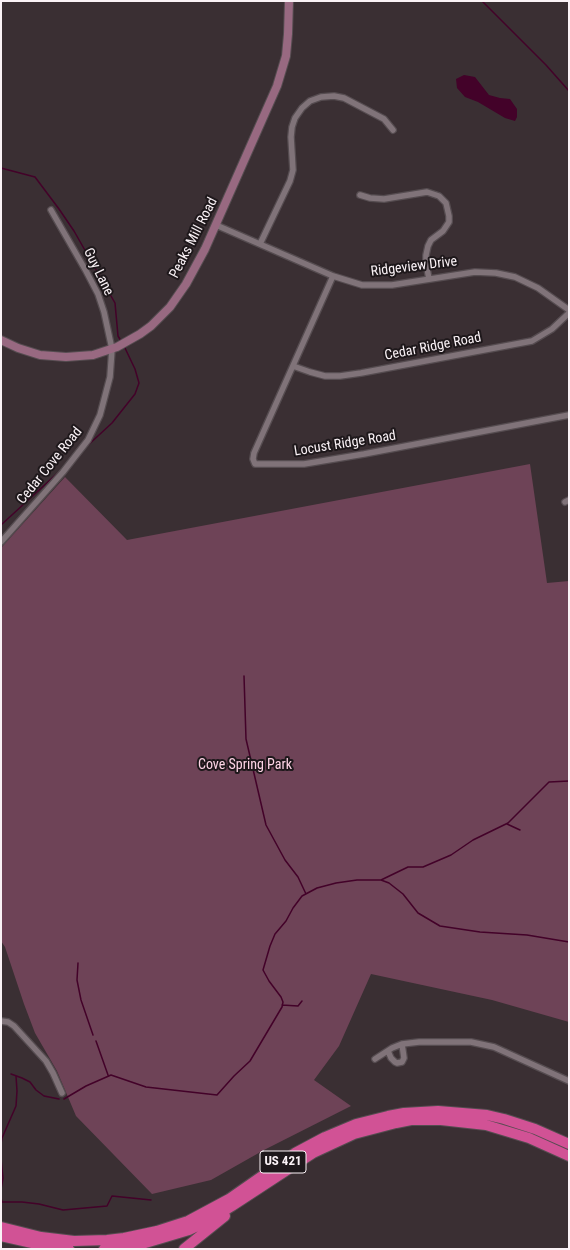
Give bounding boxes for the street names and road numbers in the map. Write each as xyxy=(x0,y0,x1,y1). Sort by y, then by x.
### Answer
street label: Peaks Mill Road xyxy=(166,195,222,281)
street label: Guy Lane xyxy=(79,245,117,299)
street label: Ridgeview Drive xyxy=(370,253,458,281)
street label: Cedar Ridge Road xyxy=(383,329,483,365)
street label: Cedar Cove Road xyxy=(14,424,86,508)
street label: Locust Ridge Road xyxy=(293,428,397,460)
road number: US 421 xyxy=(260,1151,306,1173)

